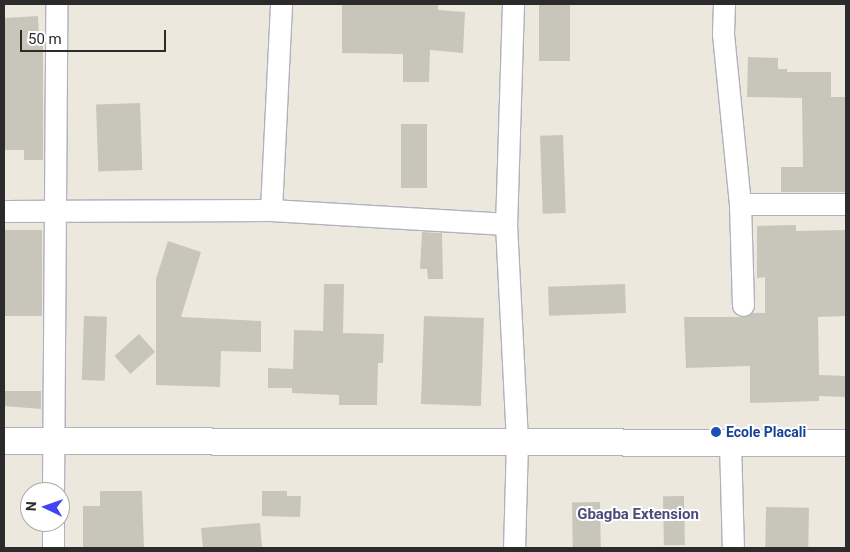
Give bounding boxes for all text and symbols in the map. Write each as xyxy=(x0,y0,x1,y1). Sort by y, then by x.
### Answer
scale bar xyxy=(22,20,169,52)
text: 50 m xyxy=(28,30,62,48)
place label: Ecole Placali xyxy=(726,424,806,440)
marker: Ecole Placali xyxy=(710,426,722,438)
north arrow xyxy=(20,482,70,532)
text: N xyxy=(23,501,39,512)
district label: Gbagba Extension xyxy=(577,506,699,524)

